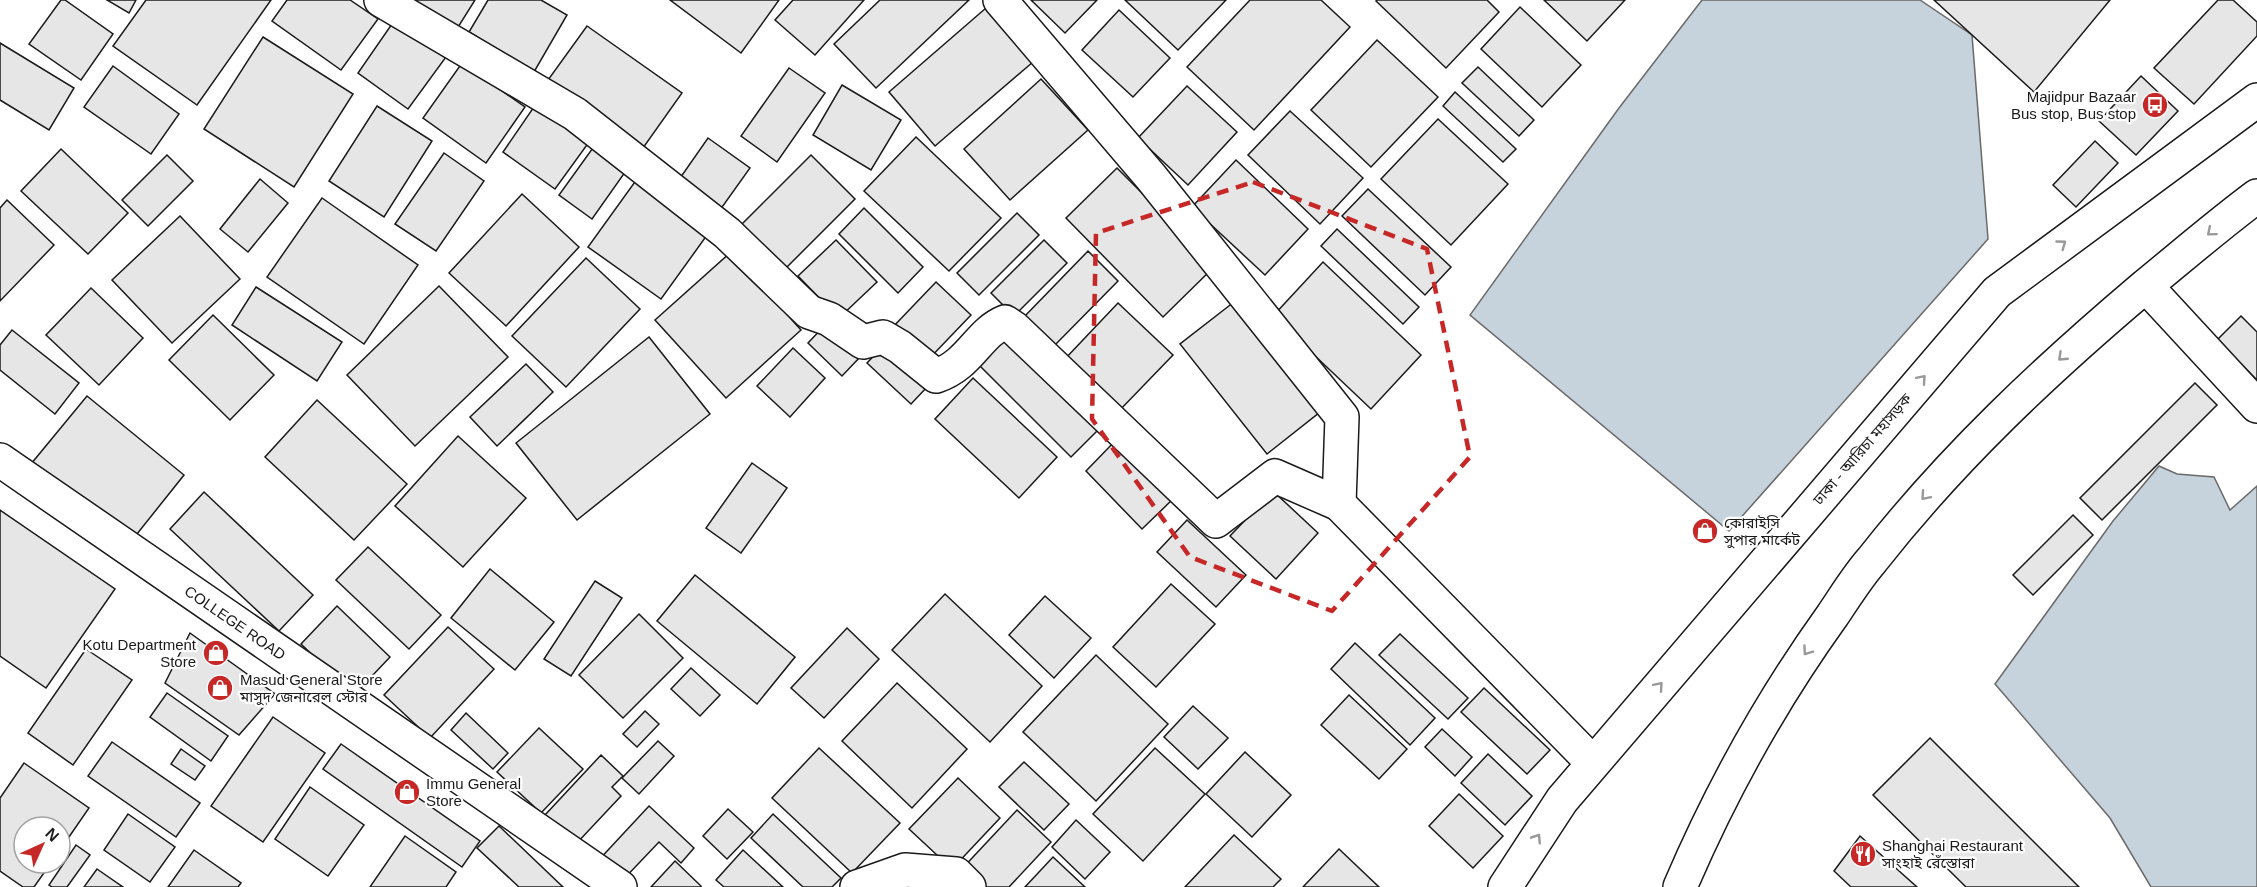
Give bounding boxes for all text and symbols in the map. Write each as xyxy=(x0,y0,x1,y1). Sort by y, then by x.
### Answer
place label: Majidpur Bazaar Bus stop, Bus stop xyxy=(2011,88,2136,122)
bus stop icon: Majidpur Bazaar Bus stop, Bus stop xyxy=(2140,90,2170,120)
one-way arrow xyxy=(2207,224,2218,235)
one-way arrow xyxy=(2055,240,2066,251)
one-way arrow xyxy=(2058,350,2069,361)
one-way arrow xyxy=(1915,375,1926,385)
street label: ঢাকা - আরিচা মহাসড়ক xyxy=(1809,389,1915,509)
one-way arrow xyxy=(1921,489,1932,500)
place label: কোরাইসি সুপার মার্কেট xyxy=(1723,514,1801,549)
shop icon: কোরাইসি সুপার মার্কেট xyxy=(1690,516,1720,546)
street label: COLLEGE ROAD xyxy=(182,582,289,663)
place label: Kotu Department Store xyxy=(83,636,197,670)
shop icon: Kotu Department Store xyxy=(201,638,231,668)
one-way arrow xyxy=(1803,644,1814,655)
place label: Masud General Store মাসুদ জেনারেল স্টোর xyxy=(239,671,383,706)
shop icon: Masud General Store মাসুদ জেনারেল স্টোর xyxy=(205,673,235,703)
one-way arrow xyxy=(1652,682,1663,693)
place label: Immu General Store xyxy=(426,775,521,809)
shop icon: Immu General Store xyxy=(392,777,422,807)
north arrow xyxy=(12,815,72,875)
text: N xyxy=(42,825,62,845)
one-way arrow xyxy=(1530,834,1541,845)
place label: Shanghai Restaurant সাংহাই রেঁস্তোরা xyxy=(1881,837,2024,871)
restaurant icon: Shanghai Restaurant সাংহাই রেঁস্তোরা xyxy=(1848,839,1878,869)

